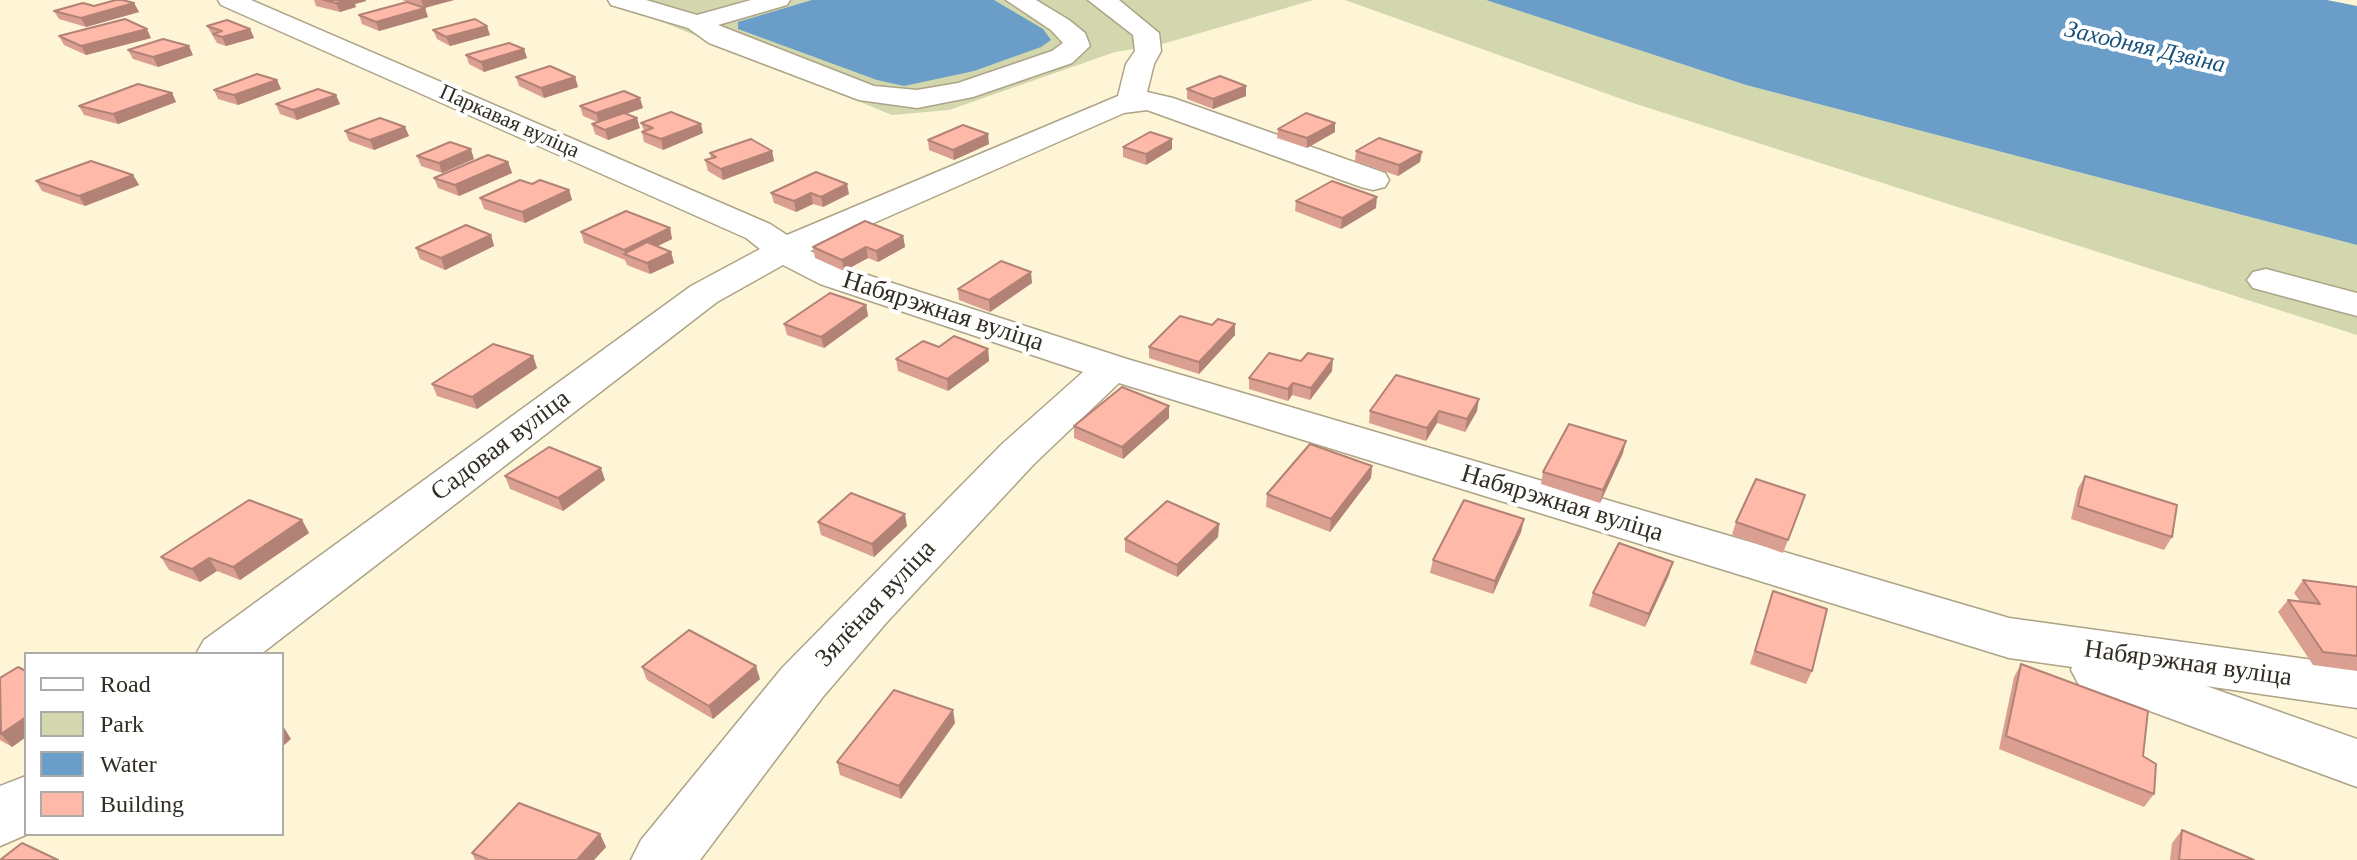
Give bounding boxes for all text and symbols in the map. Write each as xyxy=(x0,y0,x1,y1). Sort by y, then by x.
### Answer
water label: Заходняя Дзвіна xyxy=(2062,16,2228,80)
street label: Паркавая вуліца xyxy=(435,79,583,165)
street label: Набярэжная вуліца xyxy=(839,265,1047,359)
street label: Садовая вуліца xyxy=(425,384,577,508)
street label: Набярэжная вуліца xyxy=(1457,458,1667,550)
street label: Зялёная вуліца xyxy=(809,534,943,674)
street label: Набярэжная вуліца xyxy=(2082,634,2294,694)
legend xyxy=(24,652,284,836)
text: Road xyxy=(100,671,151,697)
text: Park xyxy=(100,711,144,737)
text: Water xyxy=(100,751,157,777)
text: Building xyxy=(100,791,184,817)

